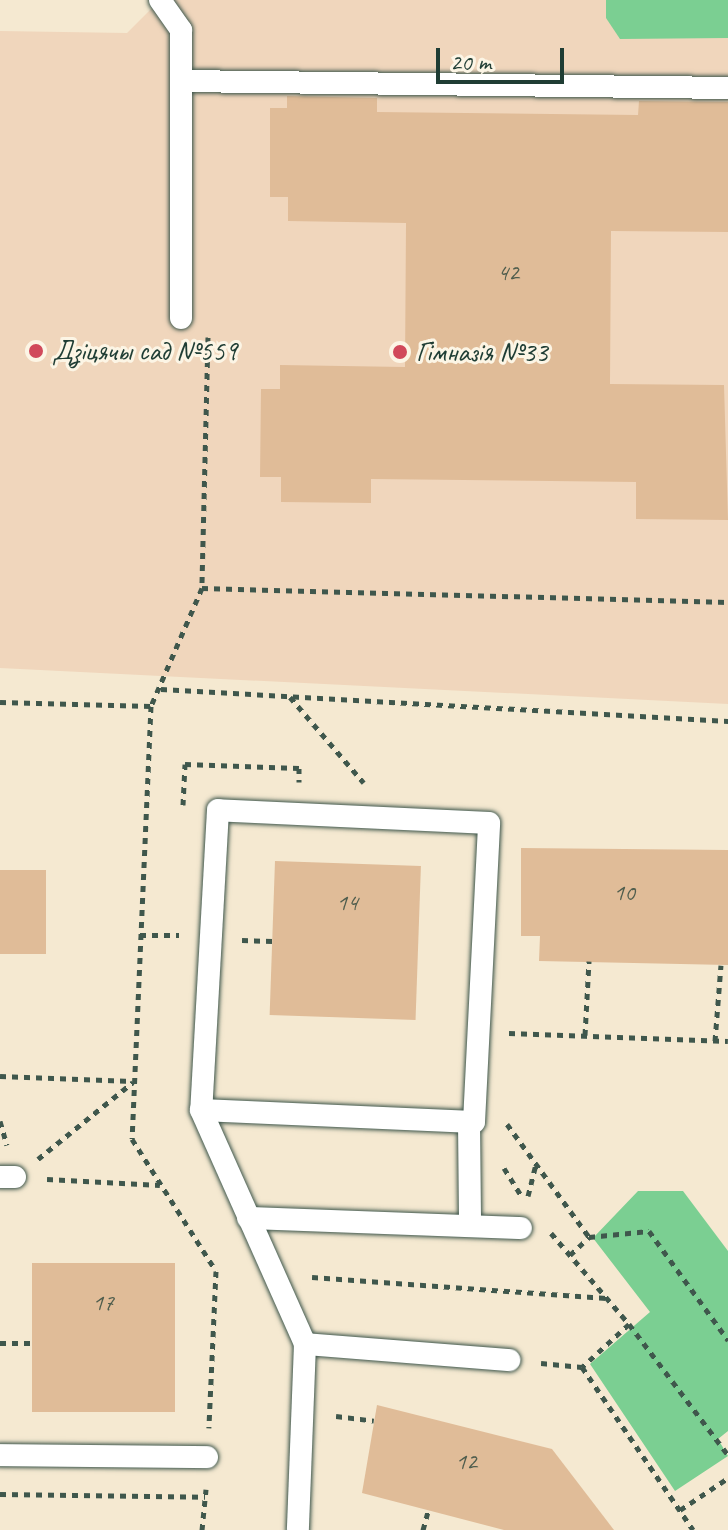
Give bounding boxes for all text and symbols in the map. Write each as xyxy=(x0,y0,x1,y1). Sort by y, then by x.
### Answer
scale bar xyxy=(440,32,568,82)
text: 20 m xyxy=(450,47,491,77)
house number: 42 xyxy=(497,259,519,287)
place label: Дзіцячы сад №559 xyxy=(52,334,237,368)
place label: Гімназія №33 xyxy=(416,335,548,369)
marker: Дзіцячы сад №559 xyxy=(27,342,45,360)
marker: Гімназія №33 xyxy=(391,343,409,361)
house number: 10 xyxy=(613,879,635,907)
house number: 14 xyxy=(336,889,358,917)
house number: 17 xyxy=(92,1289,114,1317)
house number: 12 xyxy=(455,1448,477,1476)

